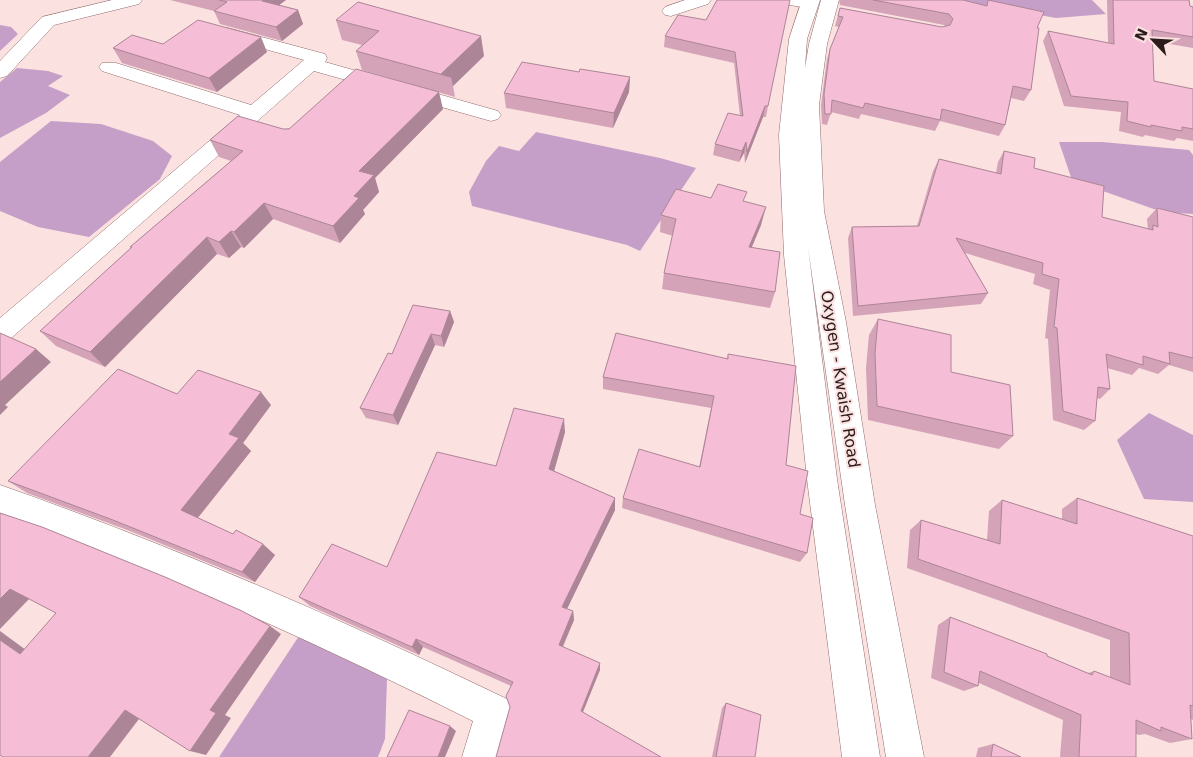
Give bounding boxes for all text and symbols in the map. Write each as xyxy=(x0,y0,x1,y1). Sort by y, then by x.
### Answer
north arrow xyxy=(1128,15,1178,65)
text: N xyxy=(1131,26,1151,43)
street label: Oxygen - Kwaish Road xyxy=(817,289,864,469)

